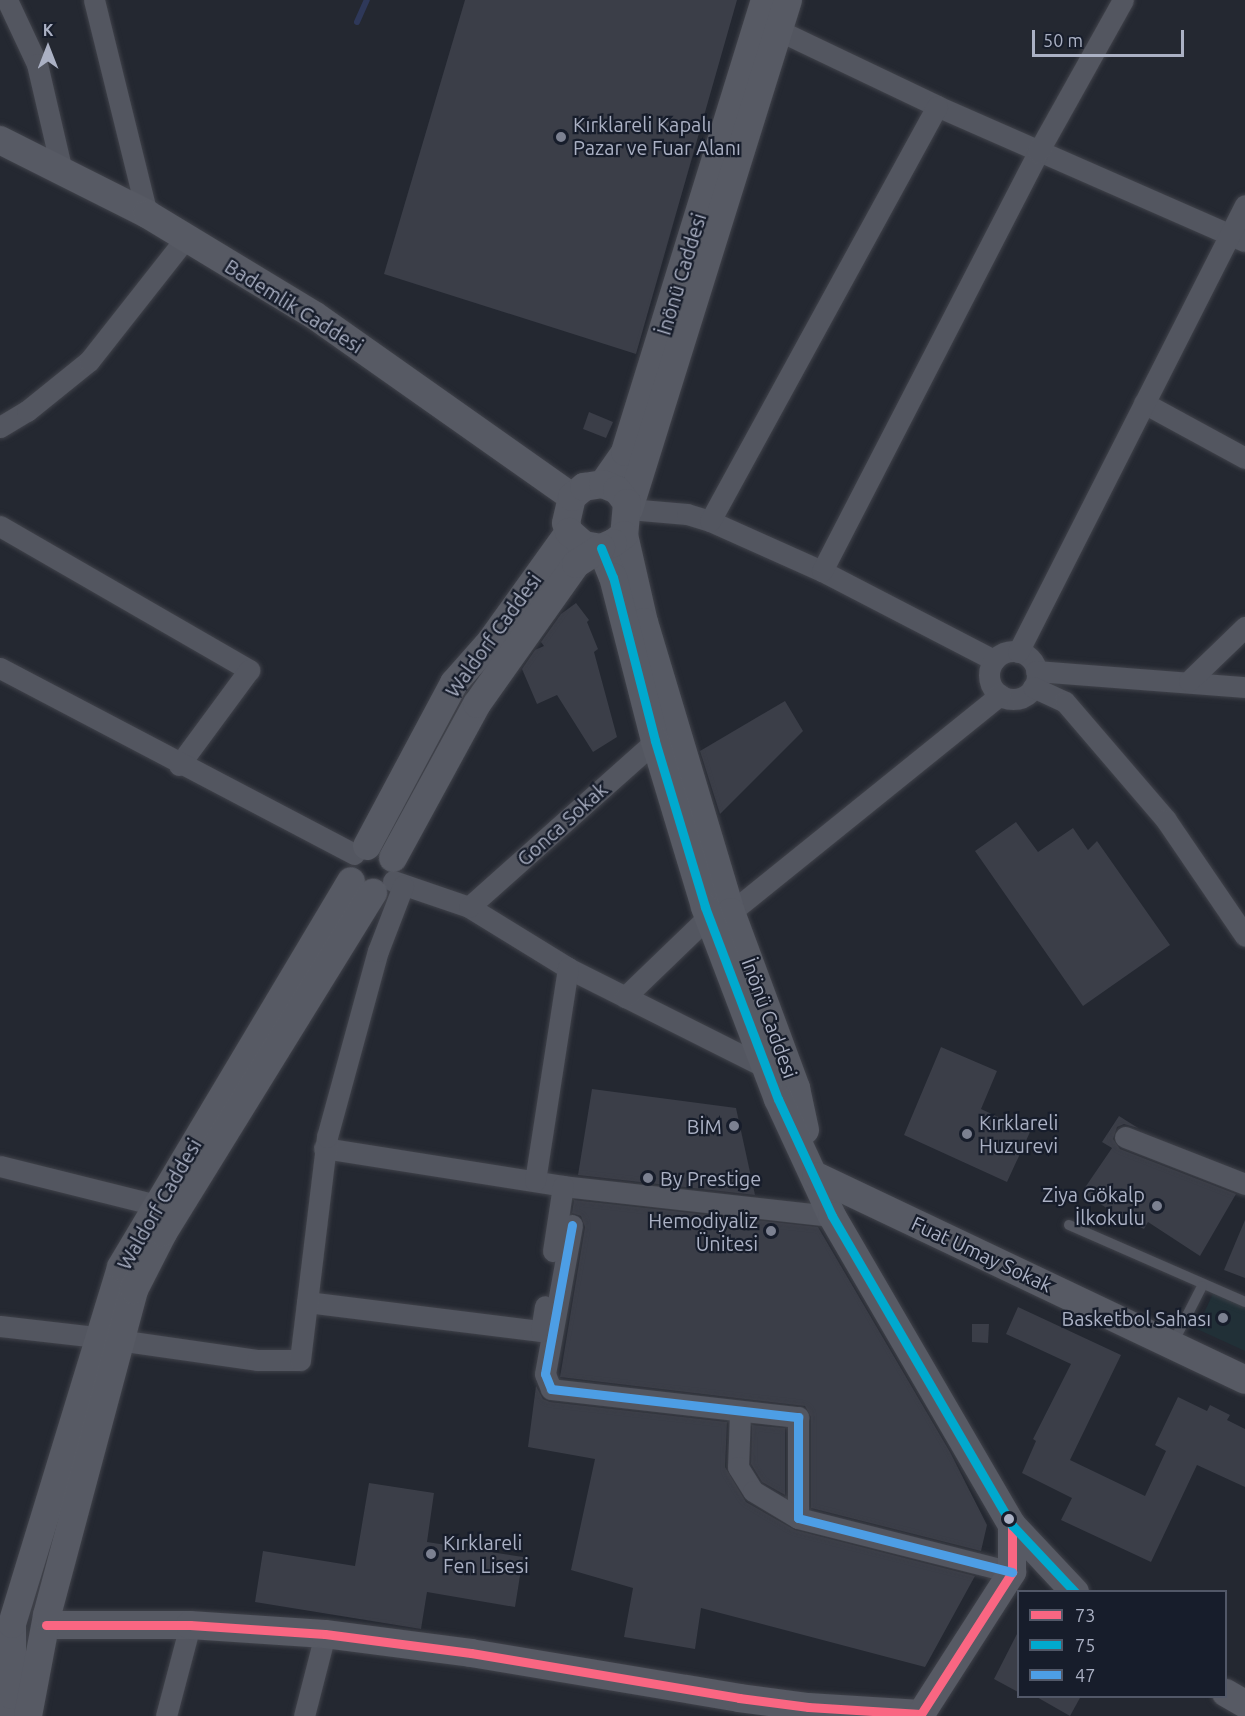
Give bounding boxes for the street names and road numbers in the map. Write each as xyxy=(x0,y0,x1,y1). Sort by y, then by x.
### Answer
street label: İnönü Caddesi xyxy=(651,210,711,338)
street label: Bademlik Caddesi xyxy=(221,254,367,358)
street label: Waldorf Caddesi xyxy=(440,568,546,702)
street label: Gonca Sokak xyxy=(512,777,612,871)
street label: İnönü Caddesi xyxy=(737,955,803,1081)
street label: Waldorf Caddesi xyxy=(112,1134,206,1274)
street label: Fuat Umay Sokak xyxy=(908,1211,1056,1297)

